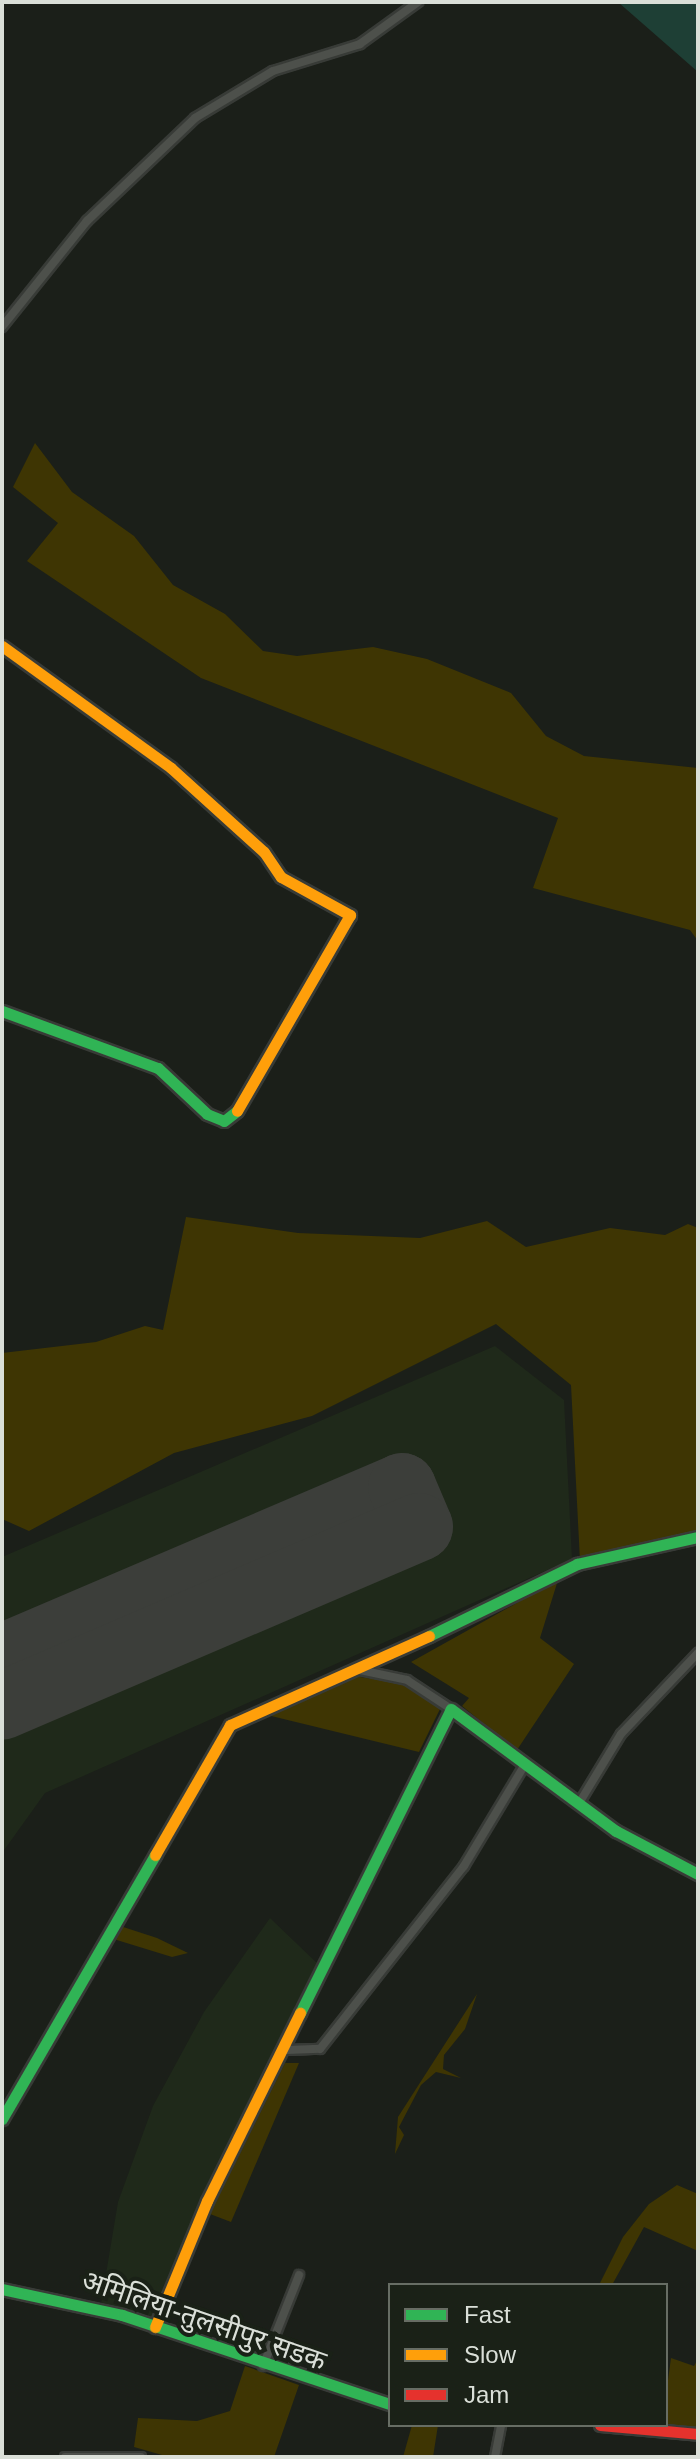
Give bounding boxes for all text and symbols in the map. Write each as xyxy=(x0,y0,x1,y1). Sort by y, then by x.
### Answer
street label: अमिलिया-तुलसीपुर सडक xyxy=(77,2263,331,2379)
legend xyxy=(388,2283,668,2427)
text: Fast xyxy=(464,2301,511,2328)
text: Slow xyxy=(464,2341,516,2368)
text: Jam xyxy=(464,2381,509,2408)

